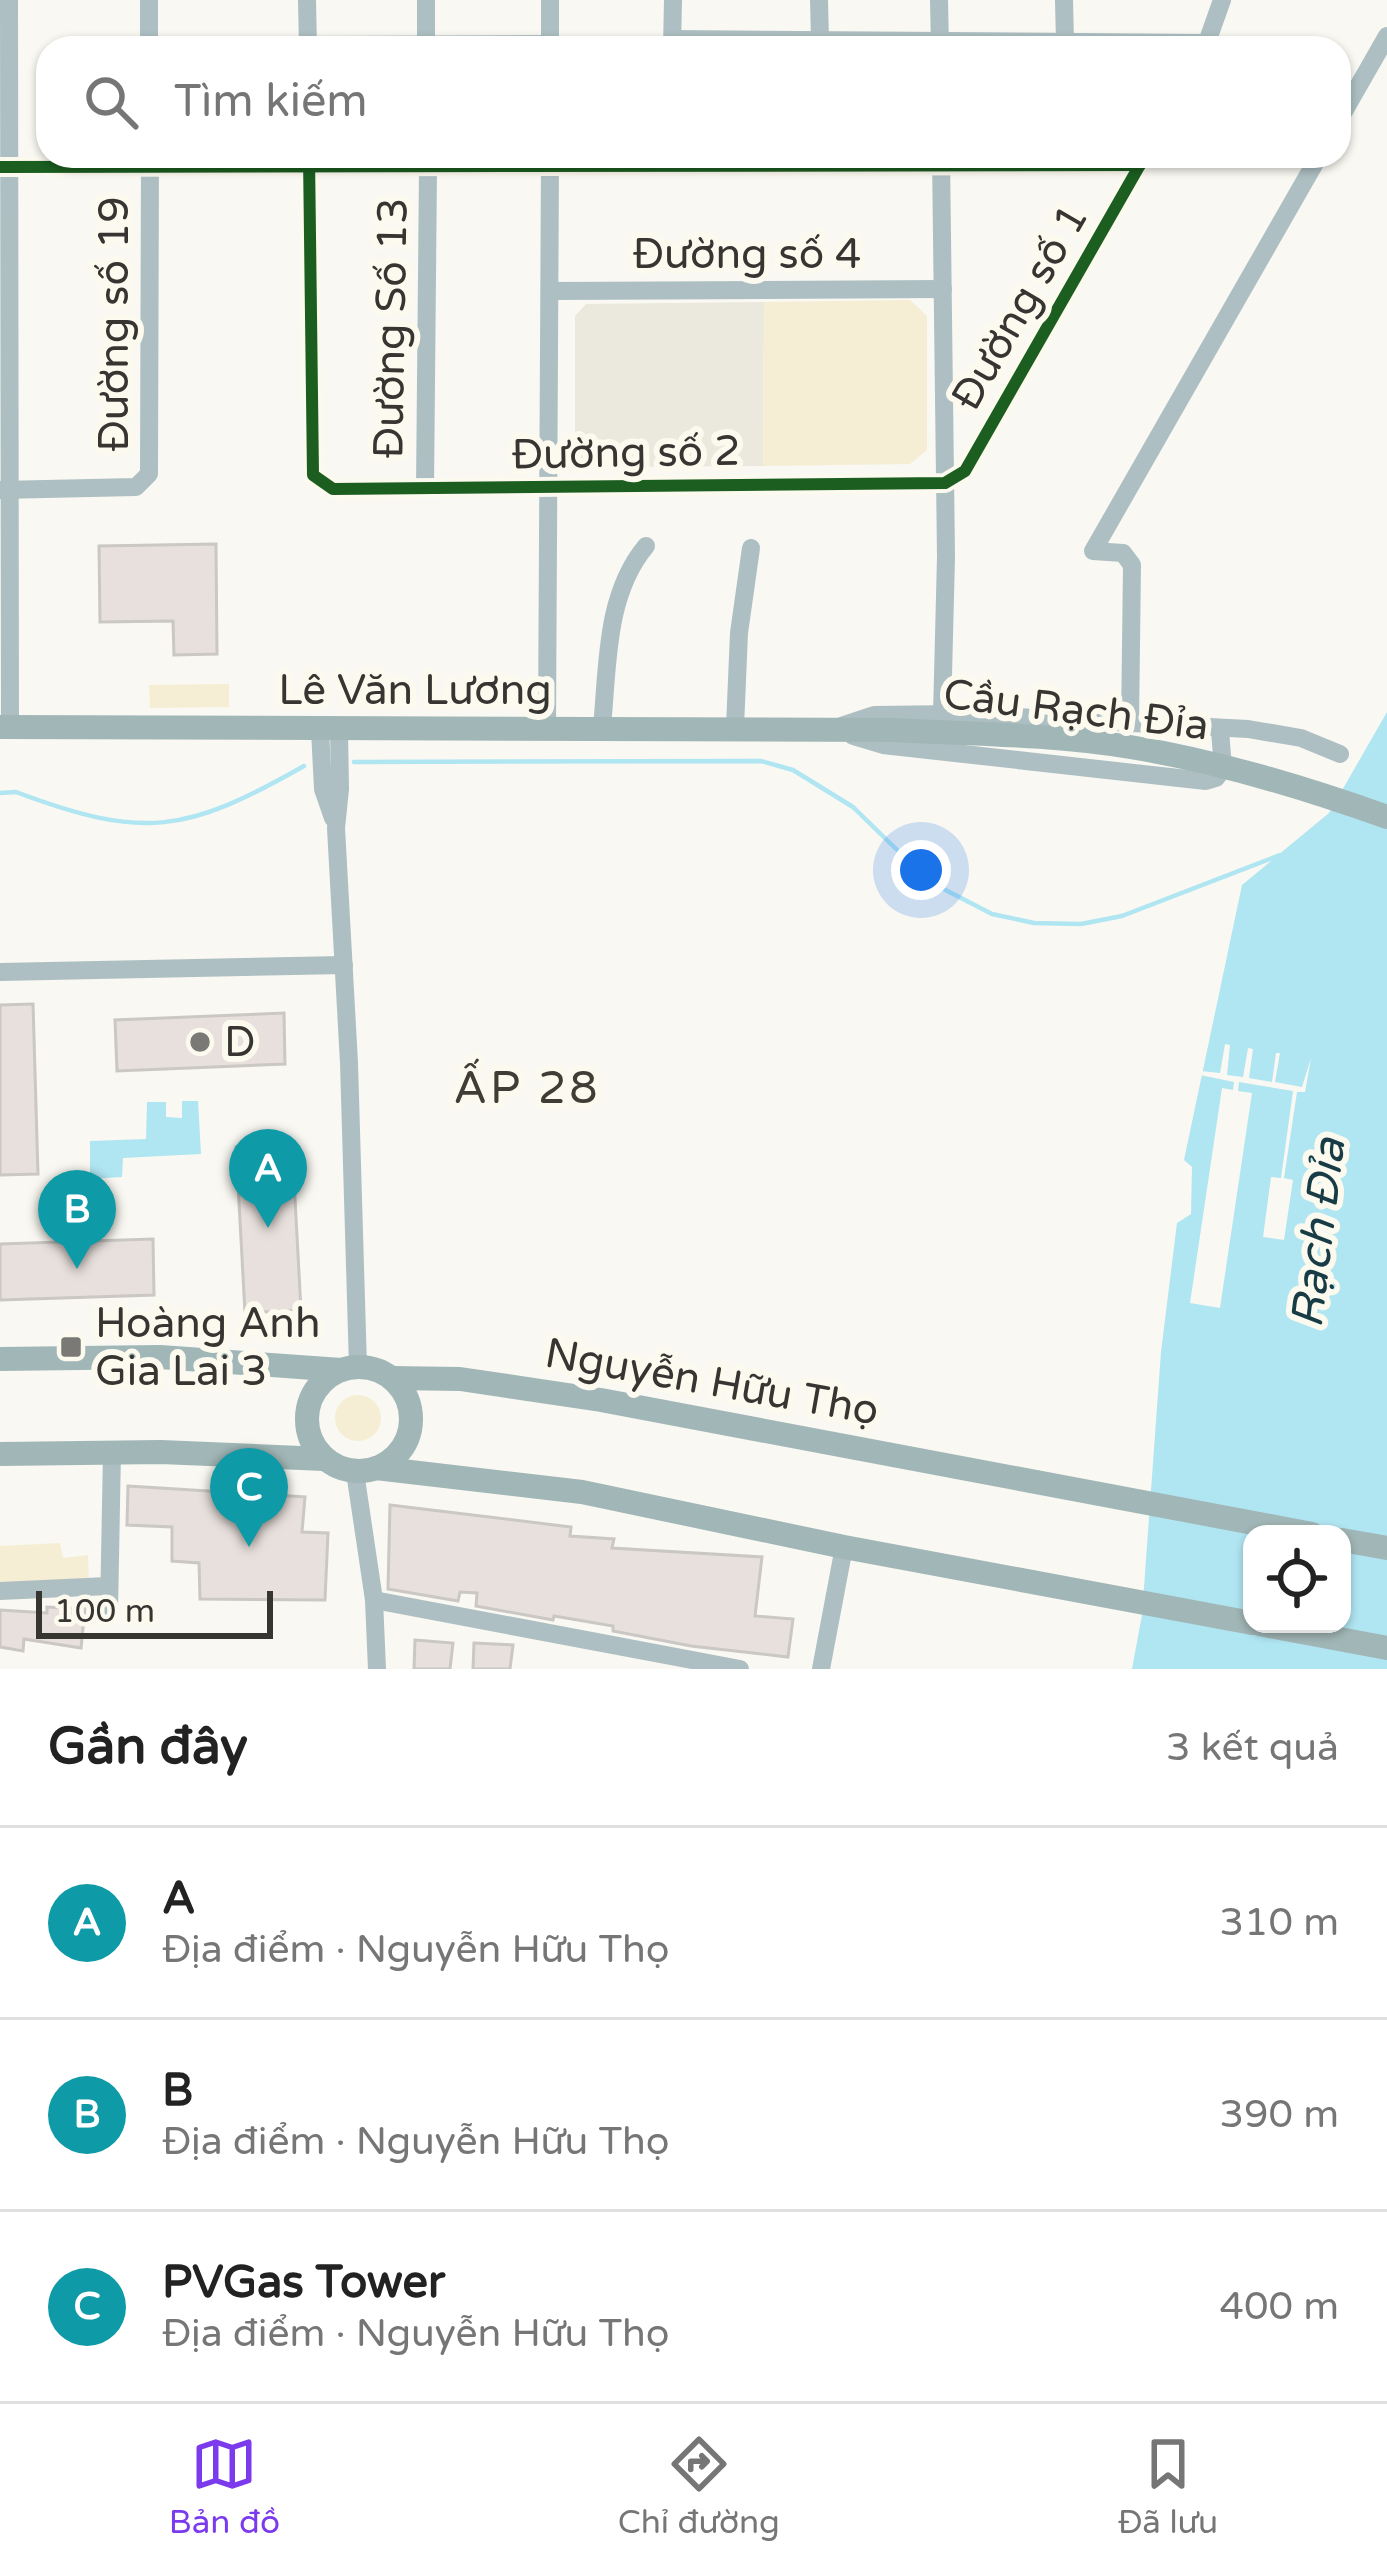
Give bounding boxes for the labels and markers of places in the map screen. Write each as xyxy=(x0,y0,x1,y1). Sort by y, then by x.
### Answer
place label: D xyxy=(224,1017,256,1068)
marker: D xyxy=(187,1029,213,1055)
pin: A xyxy=(229,1129,307,1228)
pin: B xyxy=(38,1170,116,1269)
place label: Hoàng Anh Gia Lai 3 xyxy=(95,1298,321,1397)
marker: Hoàng Anh Gia Lai 3 xyxy=(58,1334,84,1360)
pin: C xyxy=(210,1448,288,1547)

